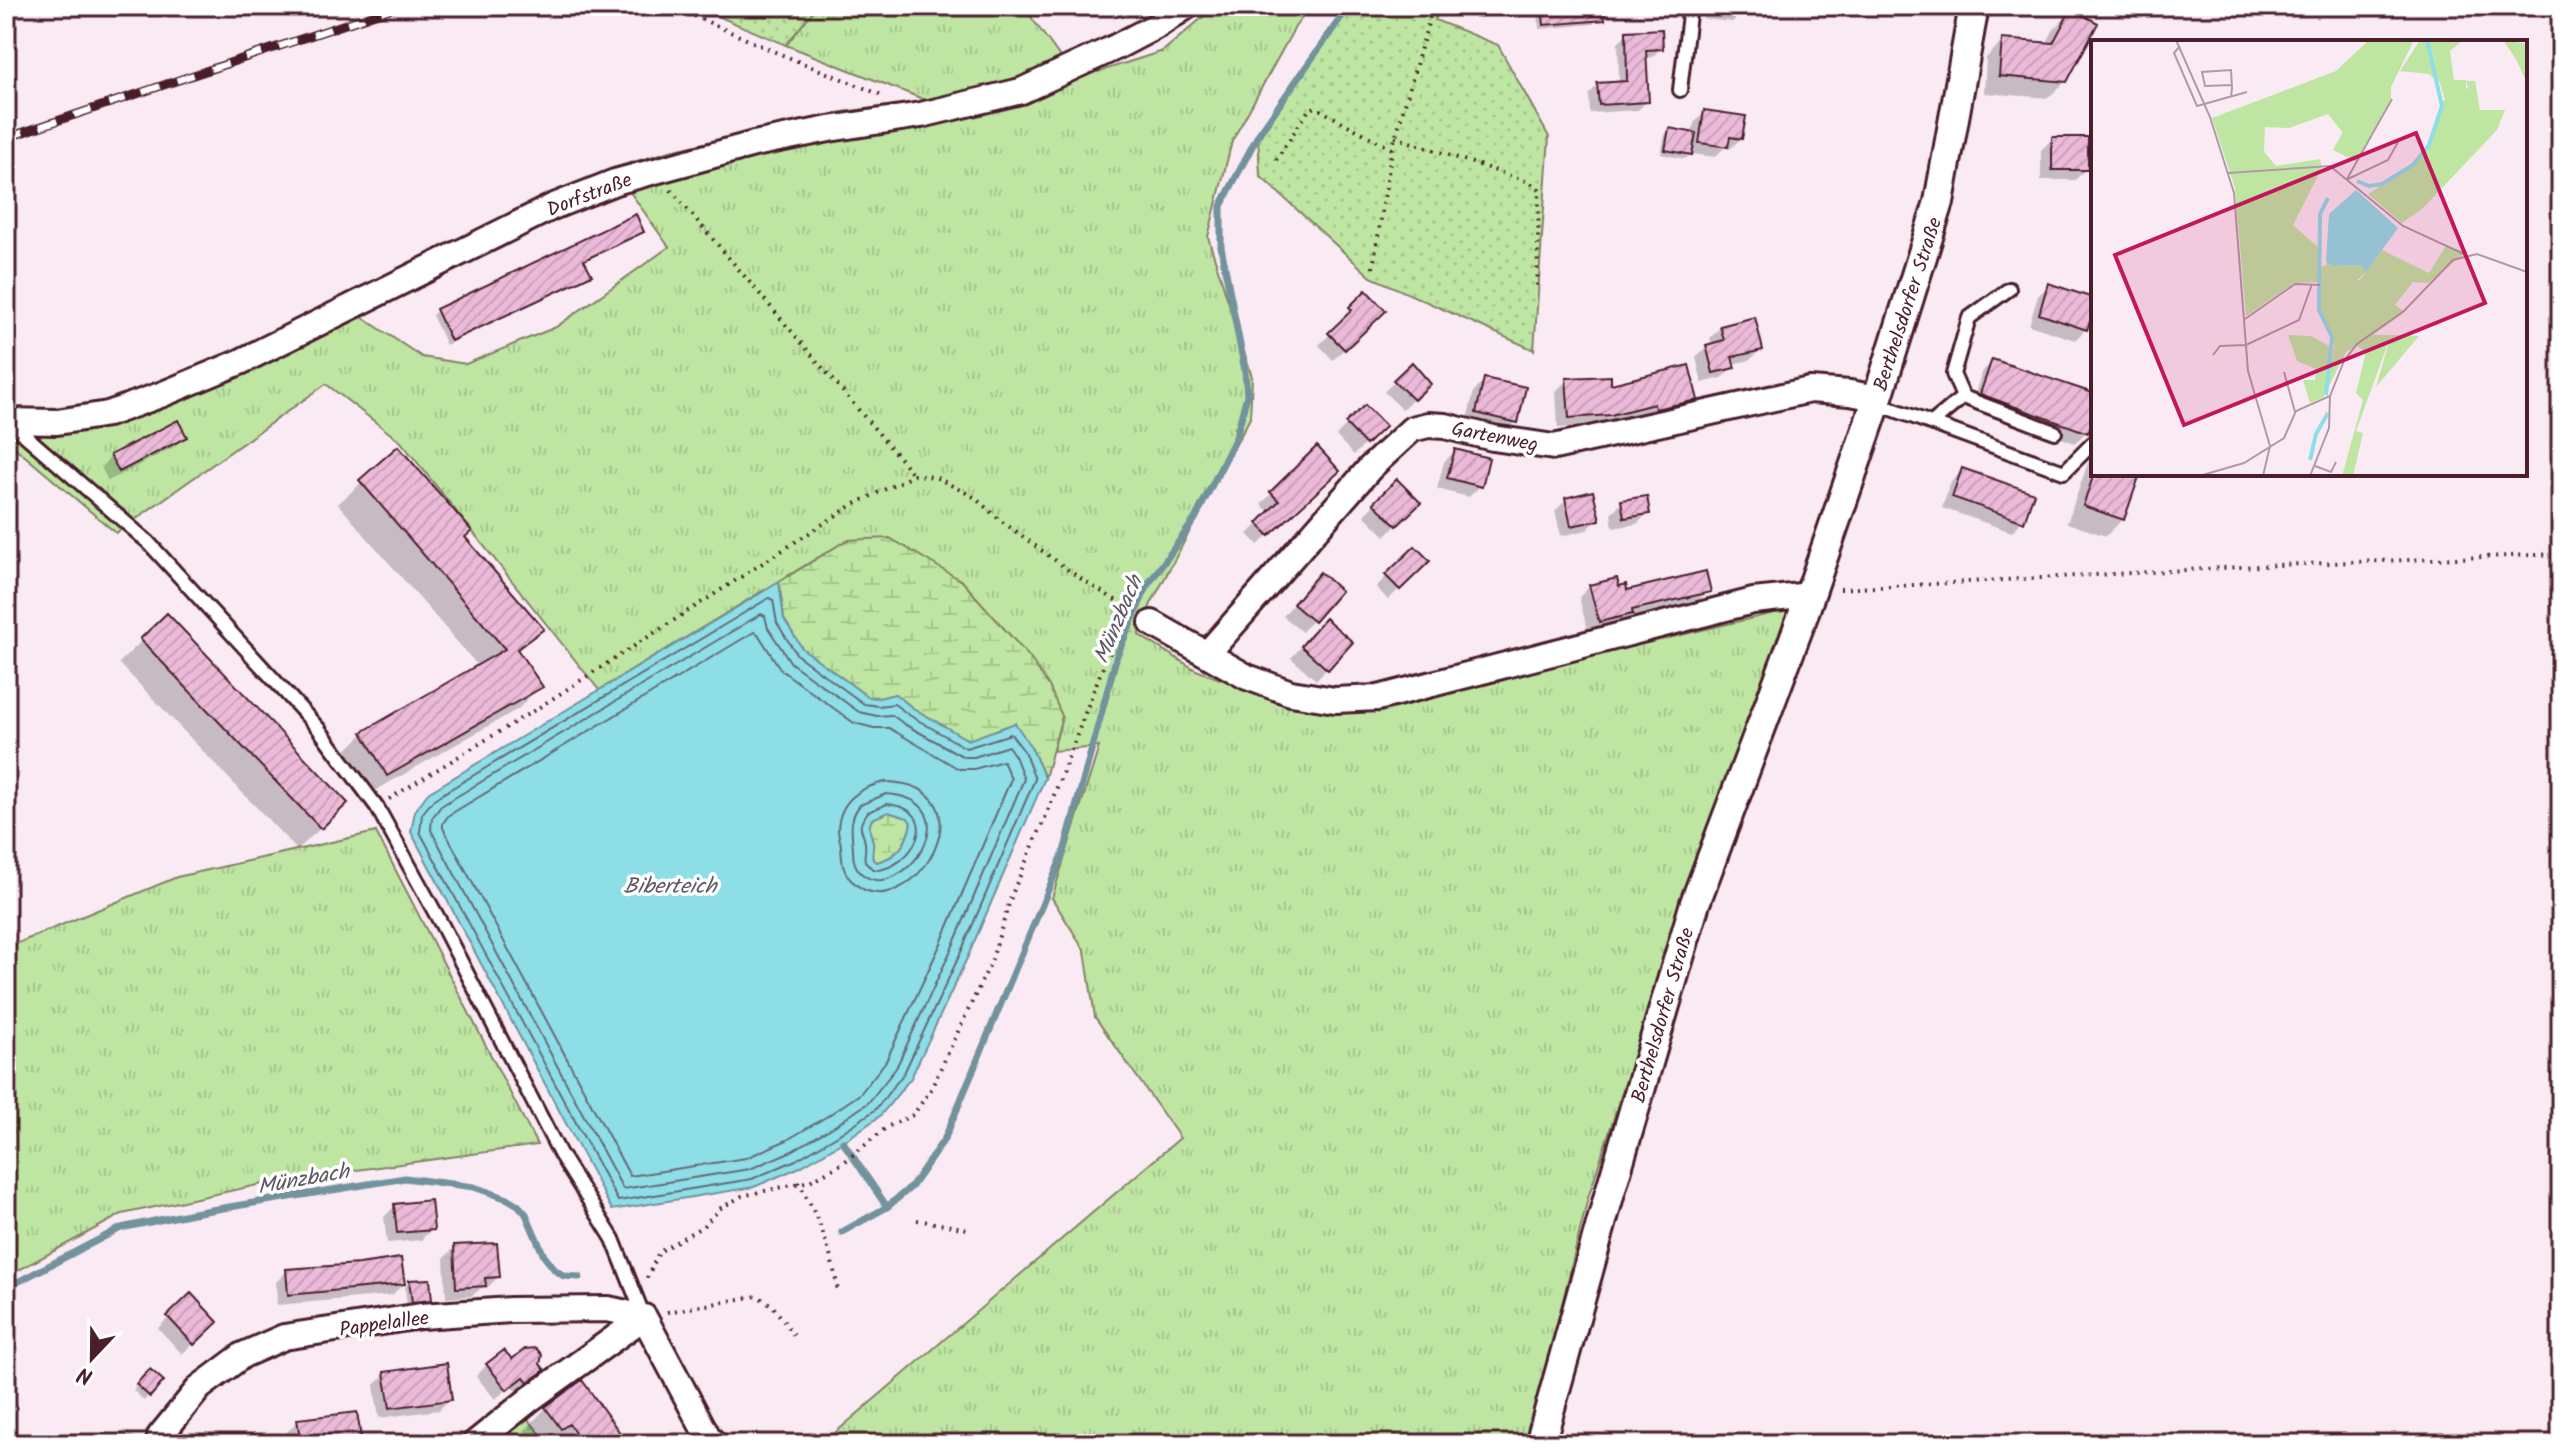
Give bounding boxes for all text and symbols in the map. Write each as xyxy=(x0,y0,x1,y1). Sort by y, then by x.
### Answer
inset map xyxy=(2091,40,2527,476)
street label: Dorfstraße xyxy=(542,165,637,227)
street label: Berthelsdorfer Straße xyxy=(1866,214,1952,396)
street label: Gartenweg xyxy=(1449,414,1541,462)
water label: Münzbach xyxy=(1085,568,1154,670)
water label: Biberteich xyxy=(623,870,719,905)
street label: Berthelsdorfer Straße xyxy=(1624,924,1704,1107)
water label: Münzbach xyxy=(255,1155,354,1206)
street label: Pappelallee xyxy=(337,1303,431,1347)
north arrow xyxy=(52,1318,132,1398)
text: N xyxy=(72,1355,98,1393)

